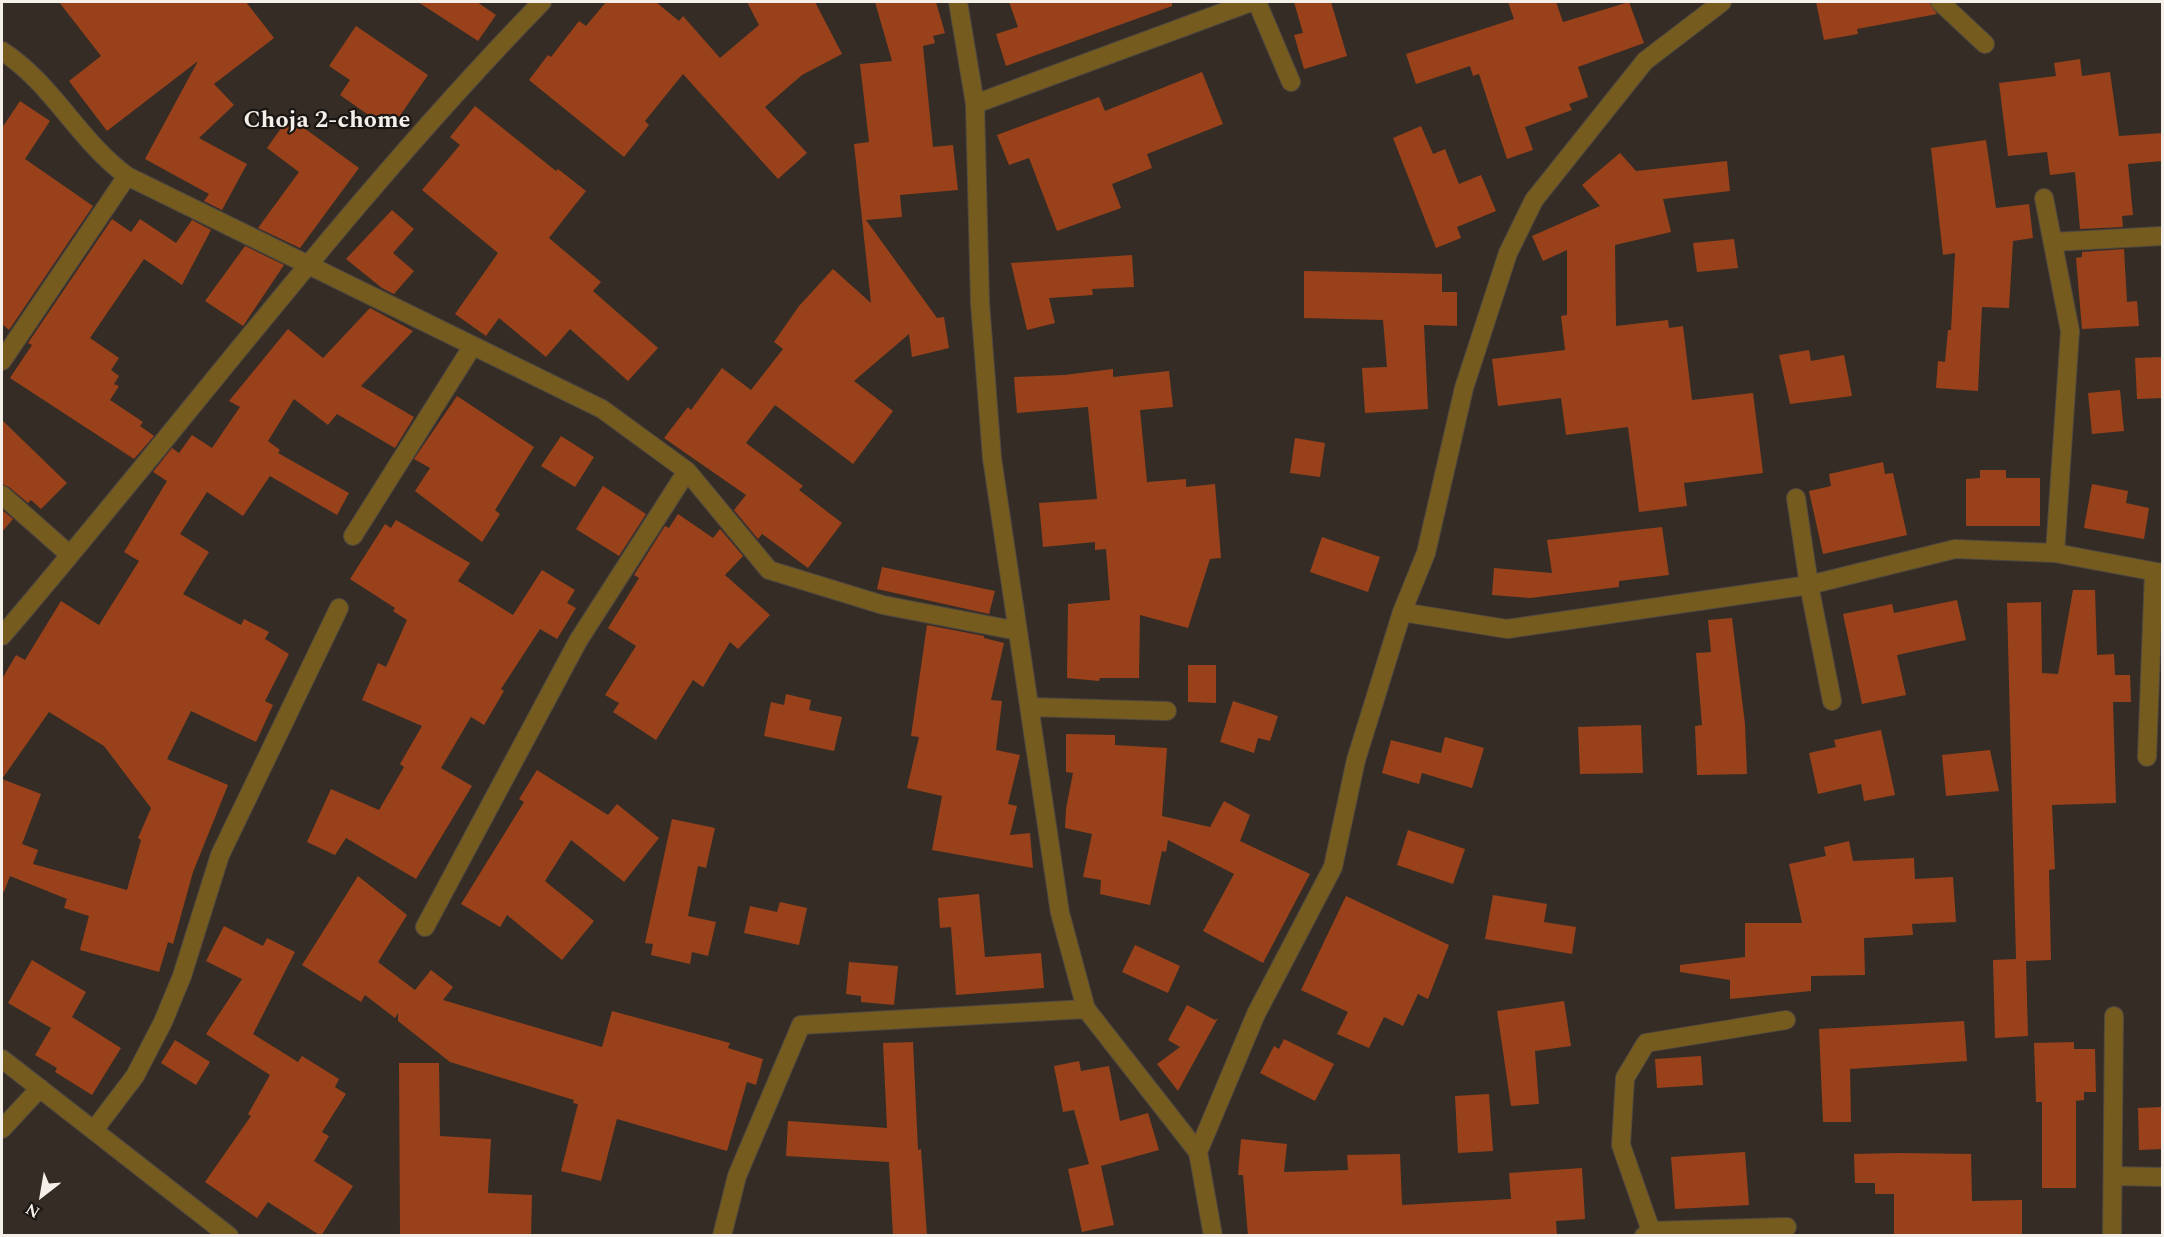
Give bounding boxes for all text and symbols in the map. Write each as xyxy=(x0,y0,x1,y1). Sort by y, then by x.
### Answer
district label: Choja 2-chome xyxy=(244,108,410,136)
north arrow xyxy=(12,1165,72,1225)
text: N xyxy=(21,1197,45,1224)

